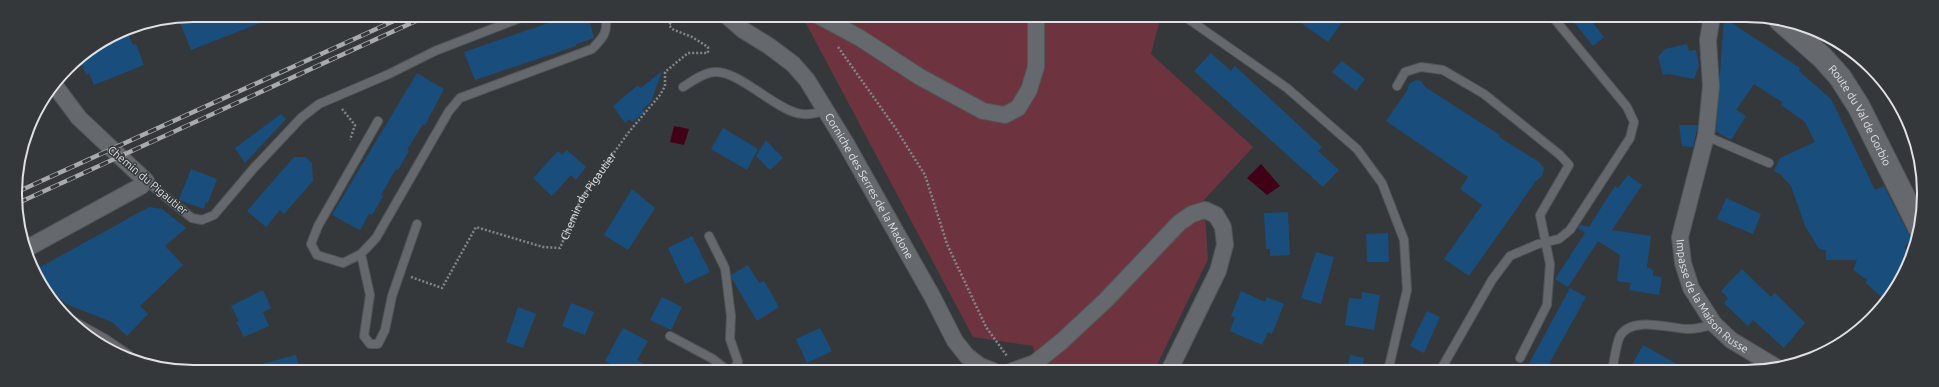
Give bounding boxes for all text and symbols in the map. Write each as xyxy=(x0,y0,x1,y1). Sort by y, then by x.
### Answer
street label: Route du Val de Gorbio xyxy=(1826,63,1893,168)
street label: Corniche des Serres de la Madone xyxy=(823,111,916,261)
street label: Chemin du Pigautier xyxy=(106,143,191,217)
street label: Chemin du Pigautier xyxy=(558,149,619,242)
street label: Impasse de la Maison Russe xyxy=(1674,239,1751,355)

